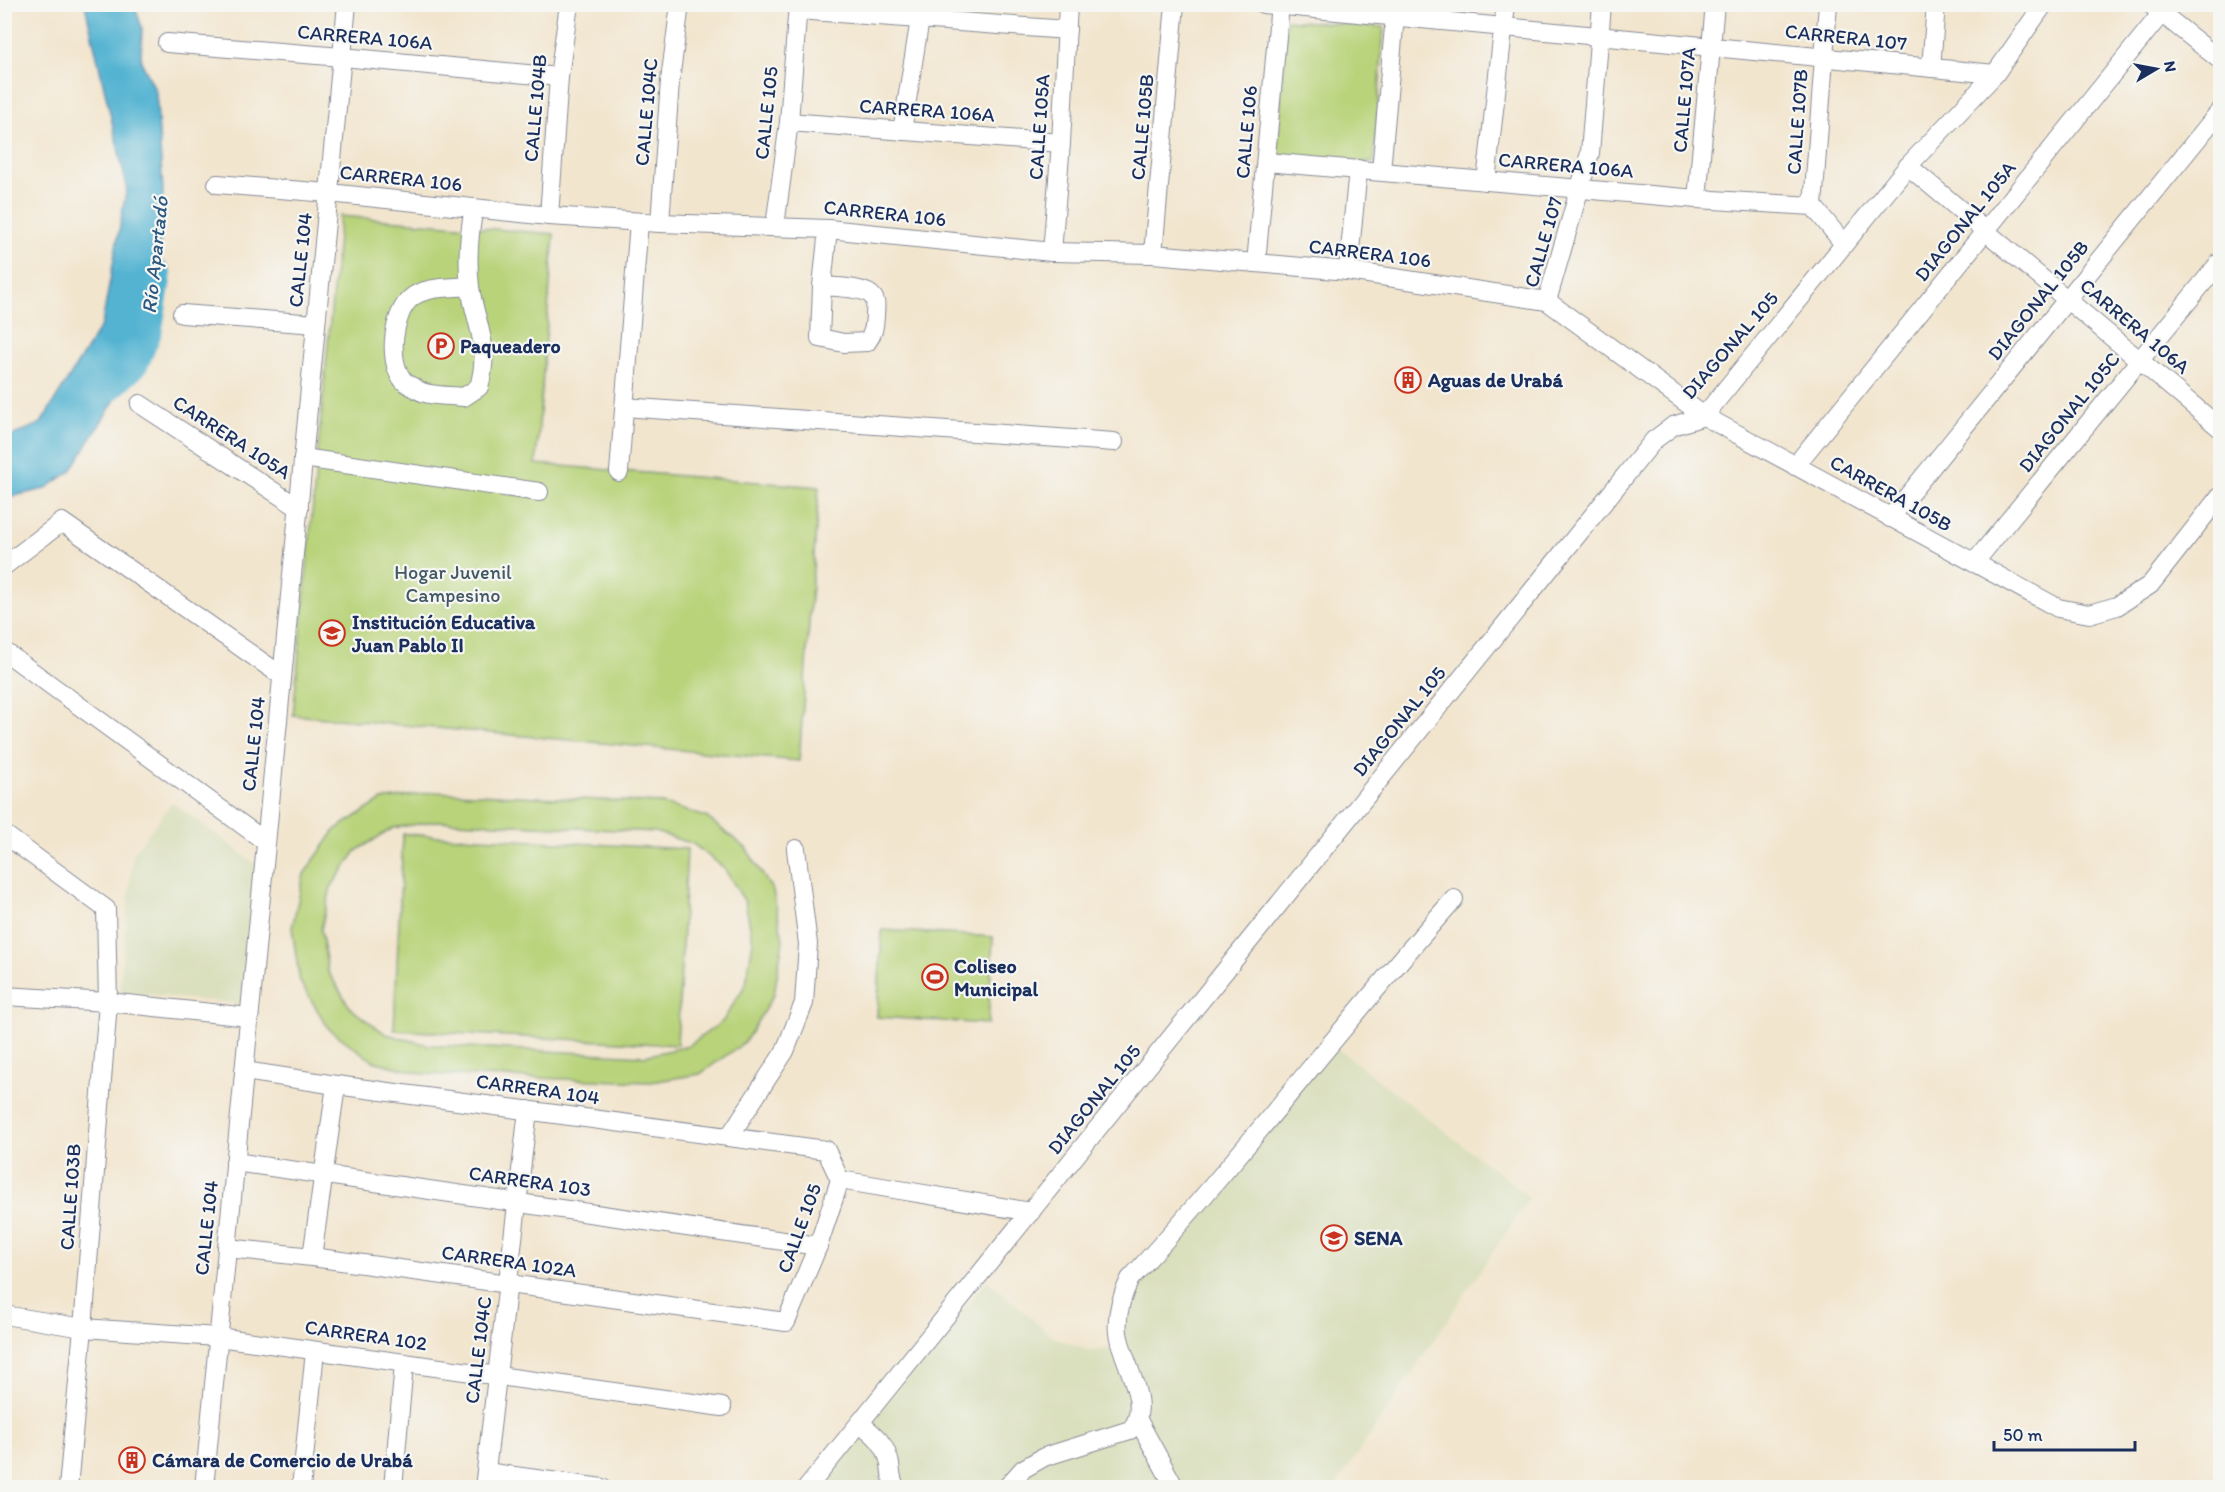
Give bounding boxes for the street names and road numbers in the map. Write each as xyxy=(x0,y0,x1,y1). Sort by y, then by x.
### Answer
street label: CARRERA 106A xyxy=(296,19,434,55)
street label: CARRERA 107 xyxy=(1784,19,1908,55)
street label: CALLE 107A xyxy=(1667,46,1701,154)
street label: CALLE 104B xyxy=(518,53,552,163)
street label: CALLE 104C xyxy=(629,57,663,167)
street label: CALLE 105 xyxy=(749,65,783,161)
street label: CALLE 107B xyxy=(1781,68,1813,176)
street label: CALLE 105A xyxy=(1023,73,1055,181)
street label: CALLE 105B xyxy=(1125,73,1159,181)
street label: CALLE 106 xyxy=(1230,84,1262,180)
street label: CARRERA 106A xyxy=(858,93,996,127)
street label: CARRERA 106A xyxy=(1497,147,1635,183)
street label: DIAGONAL 105A xyxy=(1909,156,2021,286)
street label: CARRERA 106 xyxy=(339,160,463,196)
street label: CALLE 107 xyxy=(1519,194,1567,290)
street label: CARRERA 106 xyxy=(823,195,947,231)
street label: CALLE 104 xyxy=(283,211,317,309)
street label: CARRERA 106 xyxy=(1307,234,1433,272)
street label: DIAGONAL 105B xyxy=(1982,235,2094,365)
street label: CARRERA 106A xyxy=(2075,273,2195,379)
street label: DIAGONAL 105 xyxy=(1677,286,1783,404)
street label: DIAGONAL 105C xyxy=(2013,347,2125,477)
street label: CARRERA 105A xyxy=(168,390,296,484)
street label: CARRERA 105B xyxy=(1826,450,1956,536)
street label: DIAGONAL 105 xyxy=(1347,661,1451,781)
street label: CALLE 104 xyxy=(236,695,270,793)
street label: DIAGONAL 105 xyxy=(1042,1039,1146,1159)
street label: CARRERA 104 xyxy=(475,1068,601,1110)
street label: CALLE 103B xyxy=(54,1143,86,1251)
street label: CARRERA 103 xyxy=(467,1161,593,1201)
street label: CALLE 104 xyxy=(189,1179,223,1277)
street label: CALLE 105 xyxy=(772,1180,826,1276)
street label: CARRERA 102A xyxy=(440,1240,578,1282)
street label: CALLE 104C xyxy=(460,1295,497,1405)
street label: CARRERA 102 xyxy=(303,1315,429,1356)

